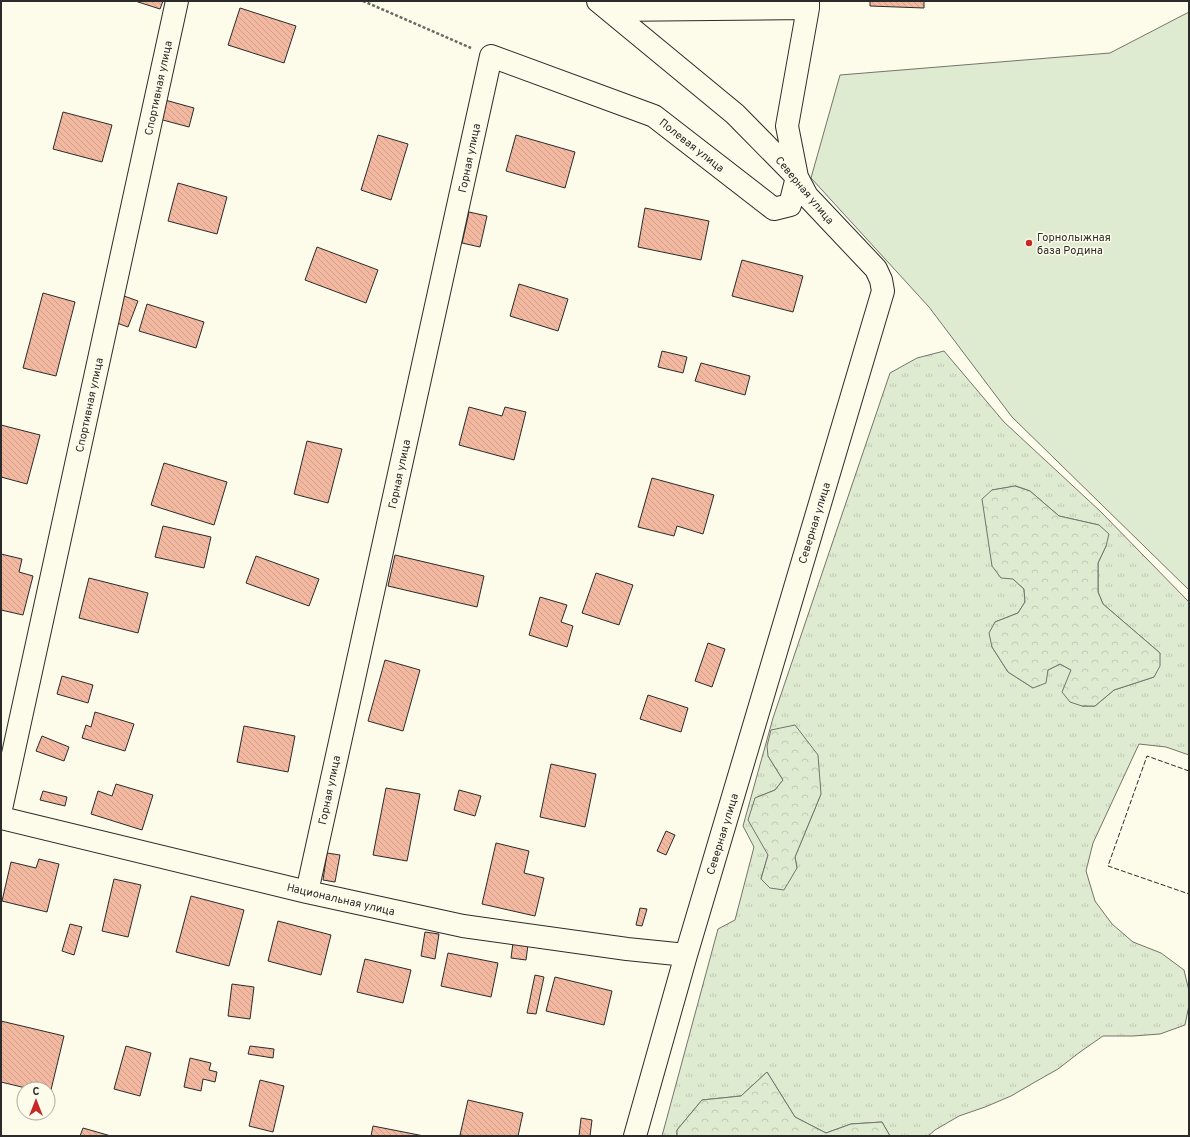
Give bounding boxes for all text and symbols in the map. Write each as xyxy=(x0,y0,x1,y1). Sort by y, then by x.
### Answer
street label: Спортивная улица xyxy=(142,39,176,137)
street label: Полевая улица xyxy=(656,116,727,176)
street label: Горная улица xyxy=(456,122,484,194)
street label: Северная улица xyxy=(772,154,837,228)
place label: Горнолыжная база Родина xyxy=(1037,231,1111,258)
marker: Горнолыжная база Родина xyxy=(1024,238,1034,248)
street label: Спортивная улица xyxy=(73,356,107,454)
street label: Горная улица xyxy=(386,438,414,510)
street label: Северная улица xyxy=(796,481,834,566)
street label: Горная улица xyxy=(316,754,344,826)
street label: Северная улица xyxy=(704,792,742,877)
street label: Национальная улица xyxy=(285,881,396,919)
north arrow xyxy=(16,1081,56,1121)
text: С xyxy=(32,1085,40,1099)

